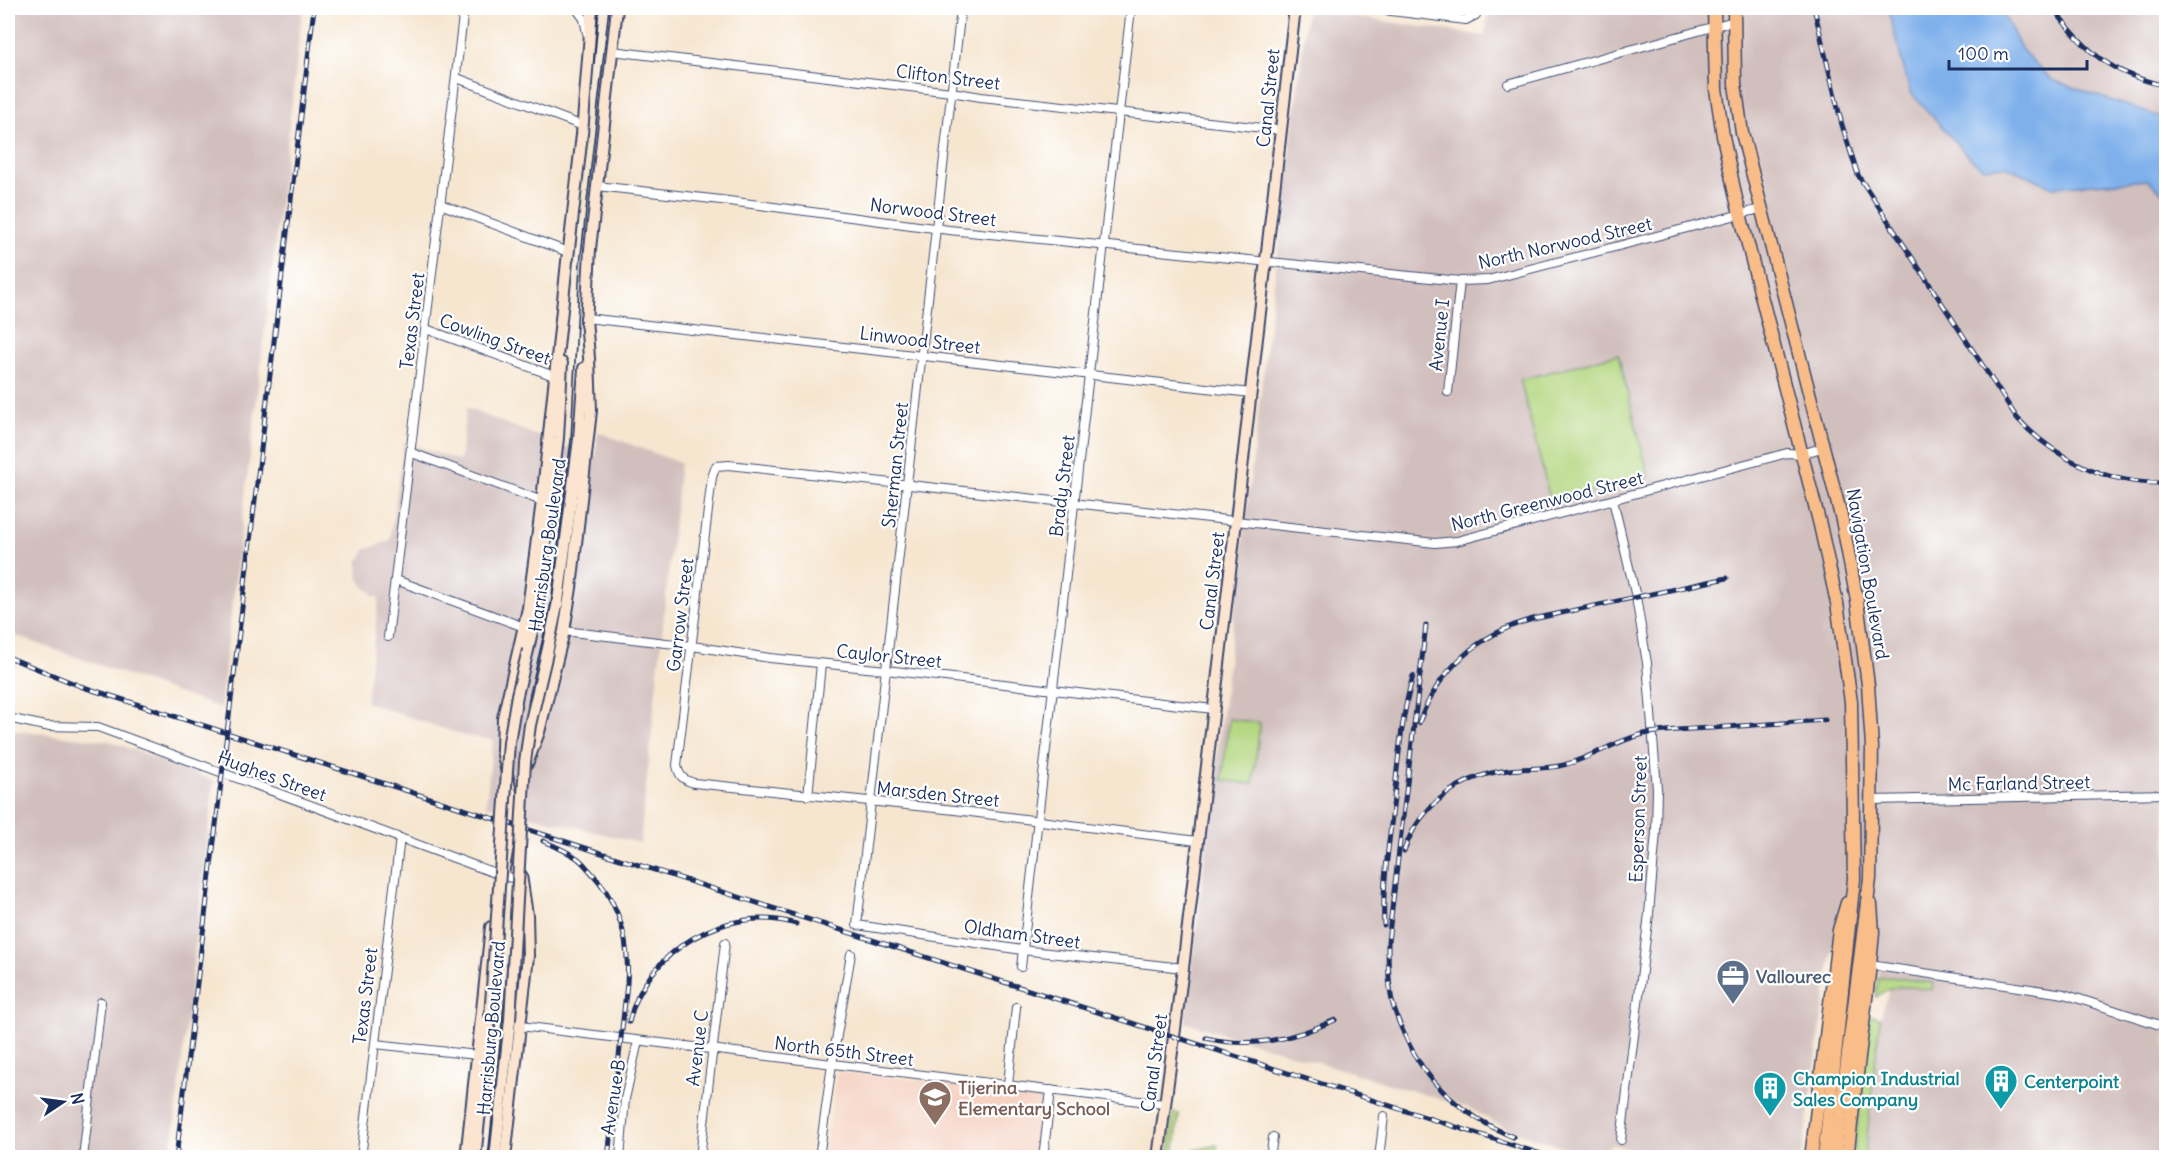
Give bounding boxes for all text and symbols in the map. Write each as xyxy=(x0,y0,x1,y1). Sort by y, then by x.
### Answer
scale bar xyxy=(1949,33,2087,71)
text: 100 m xyxy=(1958,42,2009,65)
street label: Canal Street xyxy=(1251,48,1285,148)
street label: Clifton Street xyxy=(895,59,1001,95)
street label: Norwood Street xyxy=(869,193,997,231)
street label: North Norwood Street xyxy=(1476,212,1654,274)
street label: Texas Street xyxy=(395,271,429,371)
street label: Avenue I xyxy=(1424,298,1454,372)
street label: Cowling Street xyxy=(436,308,554,370)
street label: Linwood Street xyxy=(858,321,982,359)
street label: Sherman Street xyxy=(877,401,913,529)
street label: Brady Street xyxy=(1044,434,1080,538)
street label: Harrisburg Boulevard xyxy=(523,456,571,633)
street label: North Greenwood Street xyxy=(1449,466,1645,536)
street label: Navigation Boulevard xyxy=(1842,487,1894,662)
street label: Canal Street xyxy=(1195,530,1229,632)
street label: Garrow Street xyxy=(662,557,698,673)
street label: Caylor Street xyxy=(835,639,943,673)
street label: Hughes Street xyxy=(214,746,330,806)
street label: Esperson Street xyxy=(1624,755,1652,883)
street label: Mc Farland Street xyxy=(1948,770,2090,796)
street label: Marsden Street xyxy=(876,776,1000,812)
street label: Oldham Street xyxy=(962,914,1082,954)
street label: Harrisburg Boulevard xyxy=(472,940,510,1116)
street label: Texas Street xyxy=(348,946,382,1046)
office icon: Vallourec xyxy=(1715,958,1751,1005)
place label: Vallourec xyxy=(1756,965,1831,988)
street label: Avenue C xyxy=(681,1008,713,1087)
street label: Canal Street xyxy=(1136,1012,1172,1114)
street label: North 65th Street xyxy=(773,1031,915,1071)
street label: Avenue B xyxy=(596,1057,630,1137)
building icon: Centerpoint xyxy=(1983,1063,2019,1110)
place label: Champion Industrial Sales Company xyxy=(1793,1067,1960,1111)
building icon: Champion Industrial Sales Company xyxy=(1752,1070,1788,1117)
place label: Centerpoint xyxy=(2024,1070,2120,1093)
north arrow xyxy=(33,1072,93,1132)
place label: Tijerina Elementary School xyxy=(958,1076,1110,1120)
school or university icon: Tijerina Elementary School xyxy=(917,1079,953,1126)
text: N xyxy=(67,1091,89,1106)

